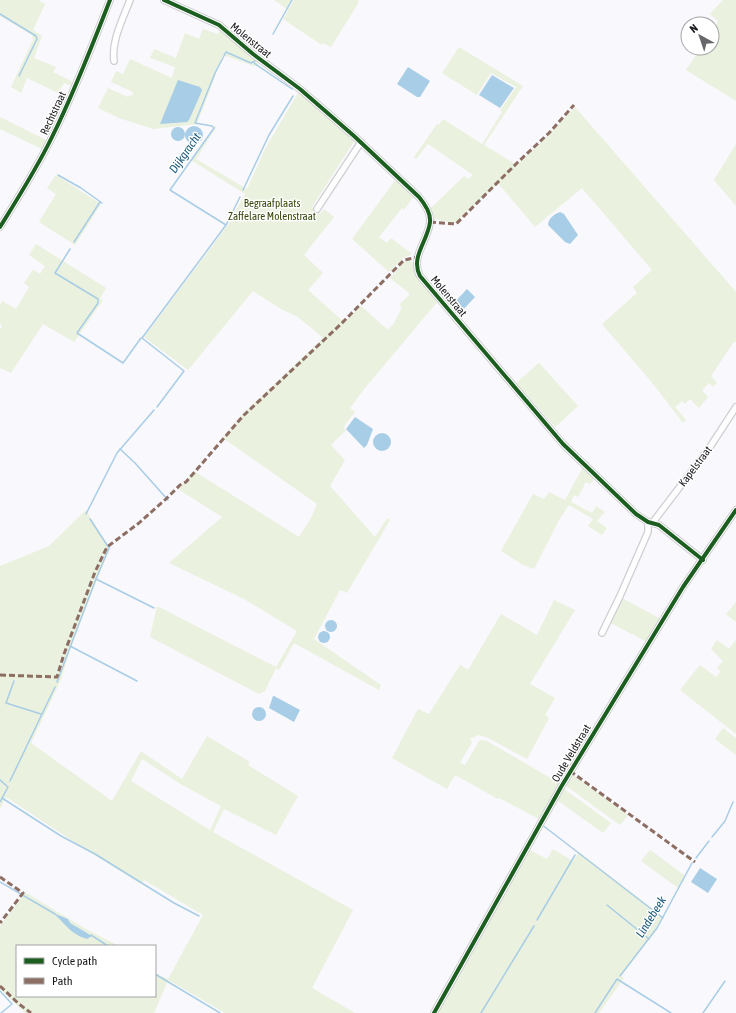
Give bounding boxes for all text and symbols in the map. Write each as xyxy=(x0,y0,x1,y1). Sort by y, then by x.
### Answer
north arrow xyxy=(680,16,720,56)
street label: Molenstraat xyxy=(228,20,274,60)
text: N xyxy=(687,22,700,35)
street label: Rechtstraat xyxy=(38,89,68,137)
water label: Dijkgracht xyxy=(166,130,204,176)
park label: Begraafplaats Zaffelare Molenstraat xyxy=(228,197,316,222)
street label: Molenstraat xyxy=(429,273,469,319)
street label: Kapelstraat xyxy=(676,444,714,488)
street label: Oude Veldstraat xyxy=(549,722,593,784)
water label: Lindebeek xyxy=(633,893,670,940)
legend xyxy=(16,945,156,997)
text: Cycle path xyxy=(52,954,97,968)
text: Path xyxy=(52,974,73,988)

